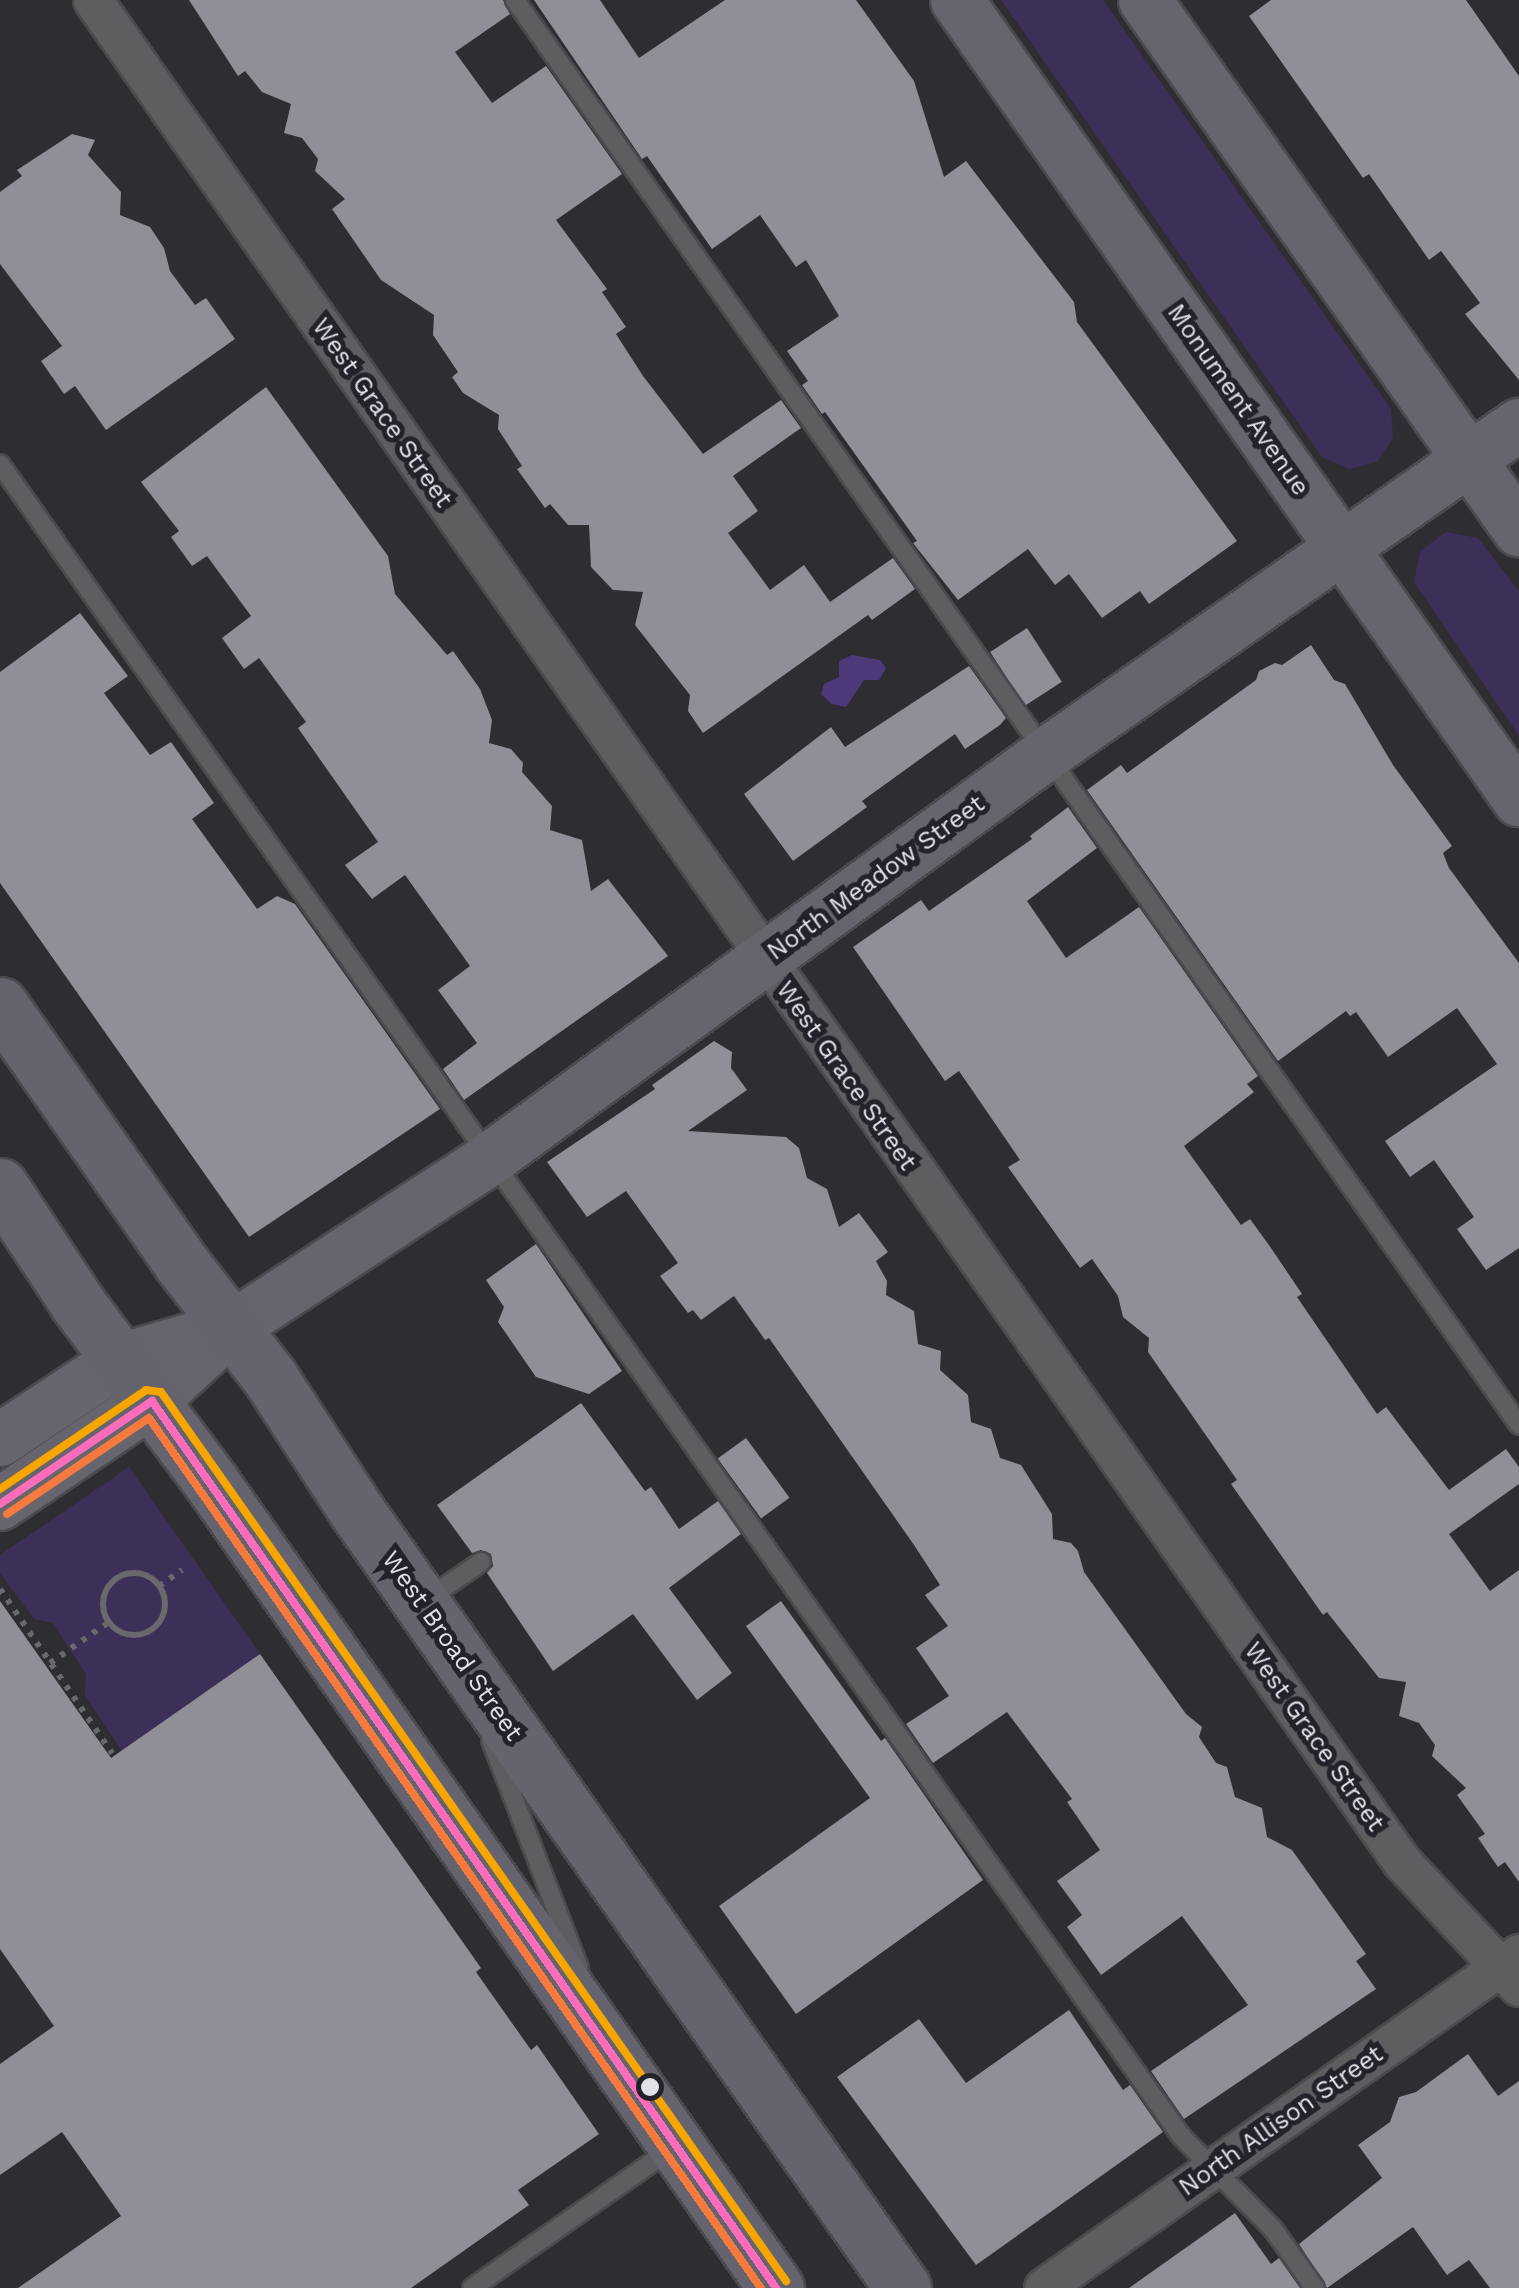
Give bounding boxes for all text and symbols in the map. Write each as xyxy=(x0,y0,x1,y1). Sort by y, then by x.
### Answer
street label: Monument Avenue xyxy=(1160,298,1316,502)
street label: West Grace Street xyxy=(305,313,459,513)
street label: North Meadow Street xyxy=(761,789,991,967)
street label: West Grace Street xyxy=(769,976,923,1176)
street label: West Broad Street xyxy=(375,1545,529,1747)
street label: West Grace Street xyxy=(1237,1637,1391,1837)
street label: North Allison Street xyxy=(1173,2039,1389,2203)
unlabelled marker xyxy=(640,2077,660,2097)

